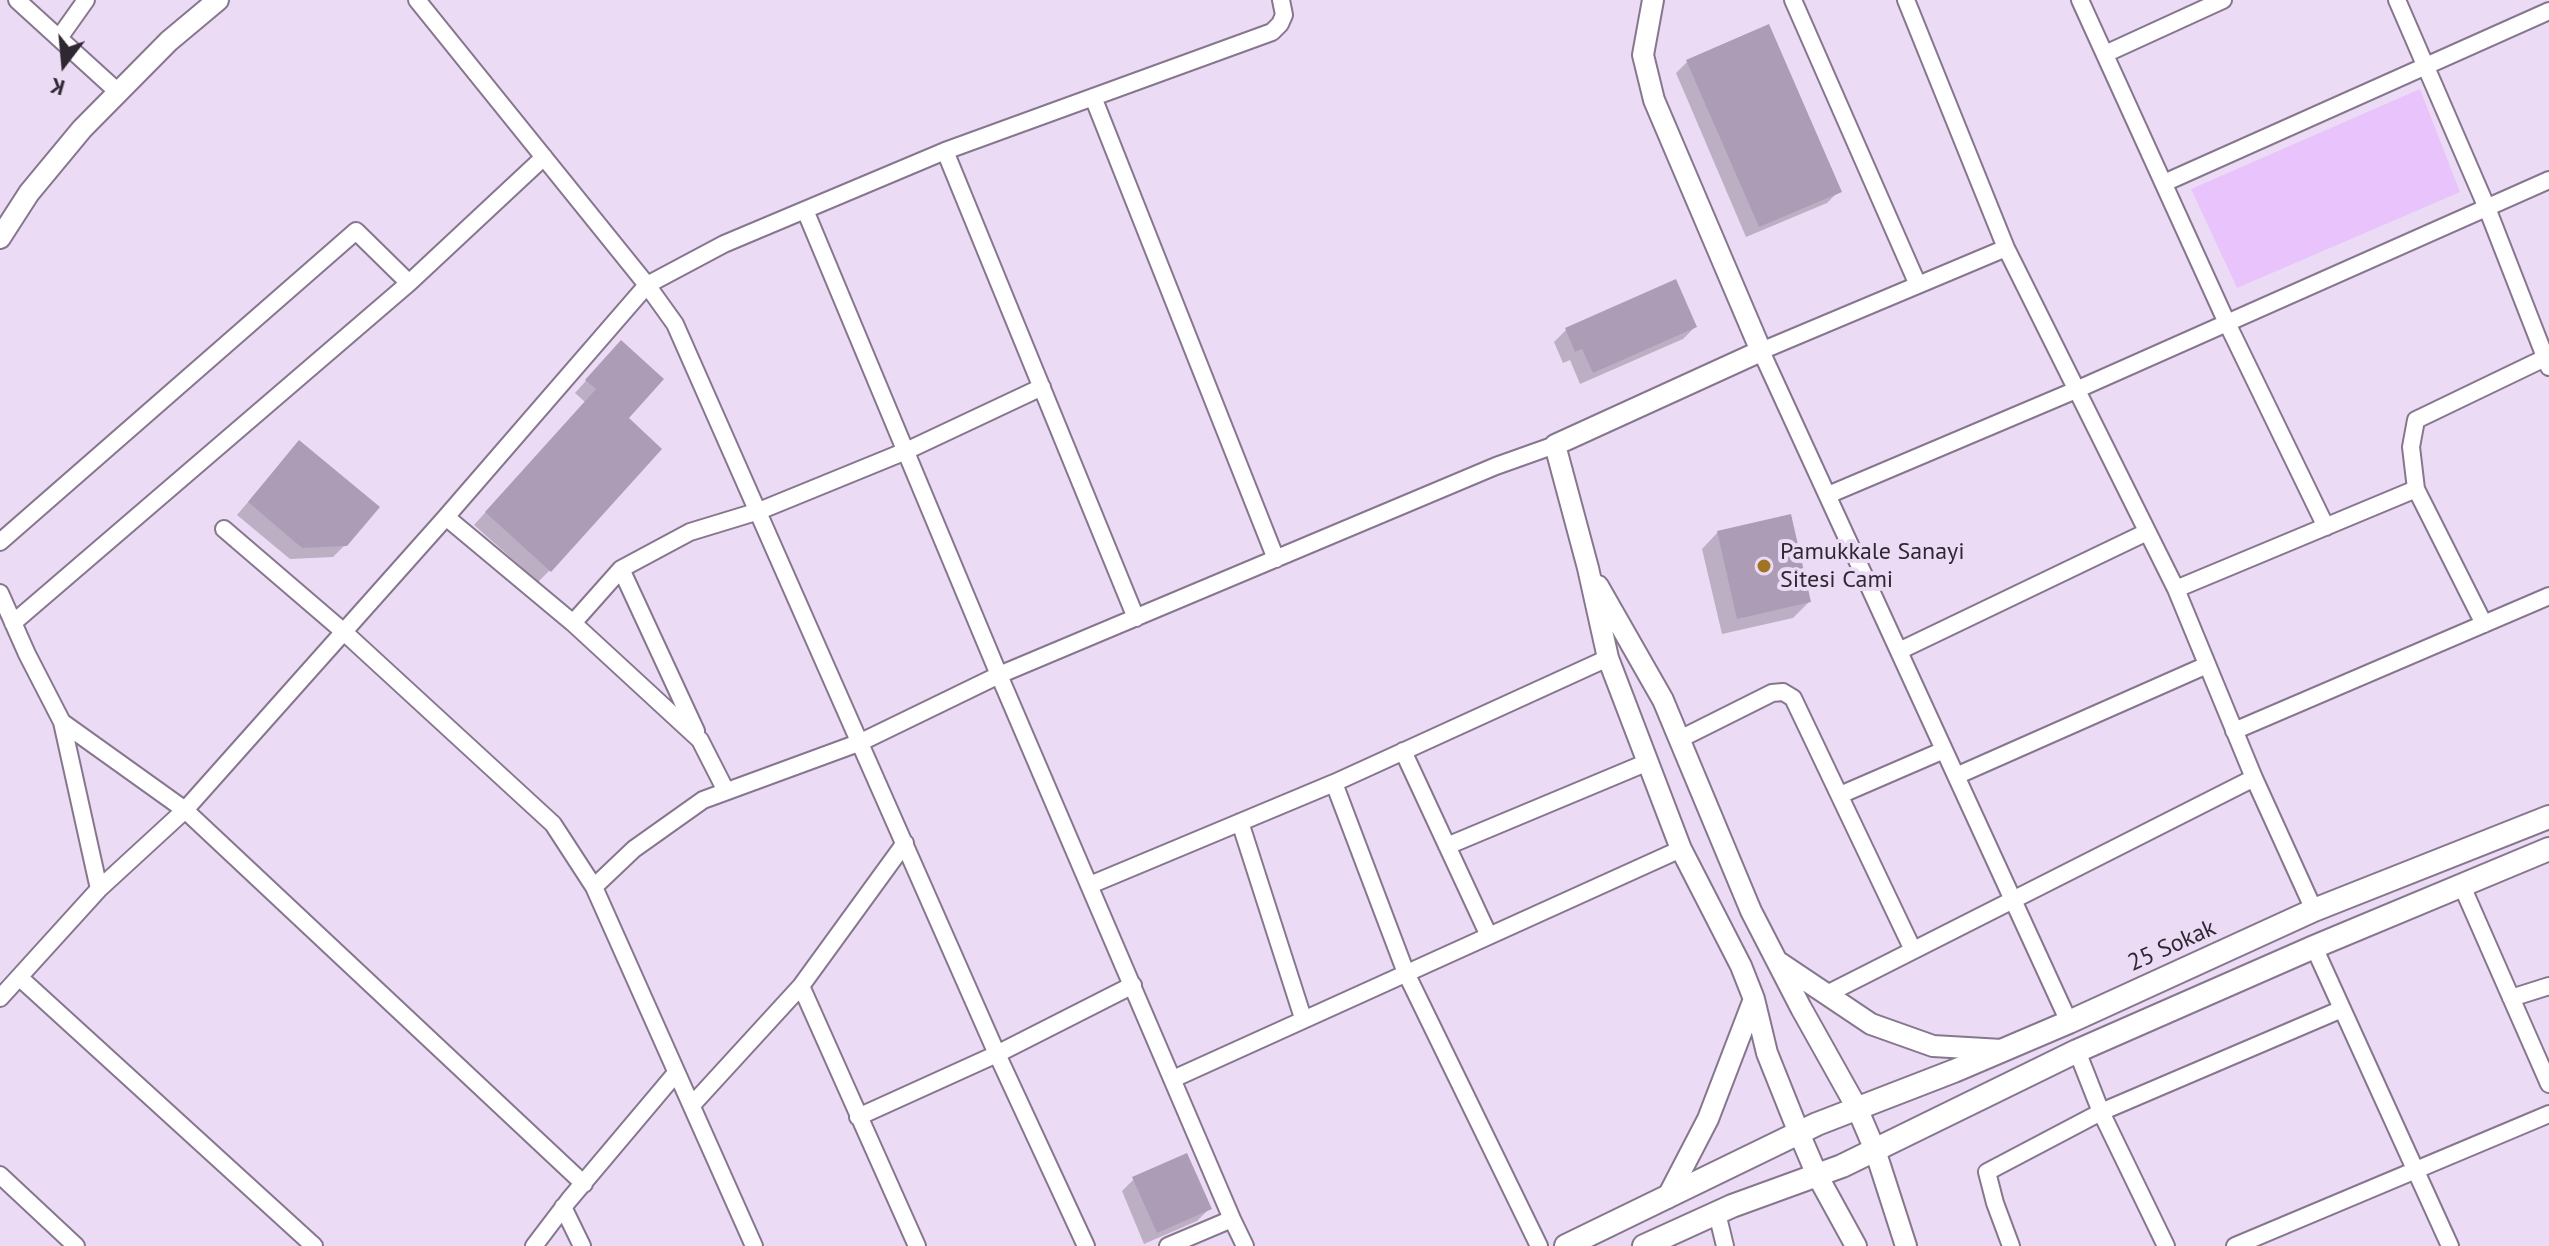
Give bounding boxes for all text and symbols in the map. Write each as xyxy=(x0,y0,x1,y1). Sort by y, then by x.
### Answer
north arrow xyxy=(24,24,104,104)
text: K xyxy=(47,72,68,102)
place label: Pamukkale Sanayi Sitesi Cami xyxy=(1780,538,1965,594)
marker: Pamukkale Sanayi Sitesi Cami xyxy=(1755,557,1773,575)
street label: 25 Sokak xyxy=(2124,914,2220,978)

